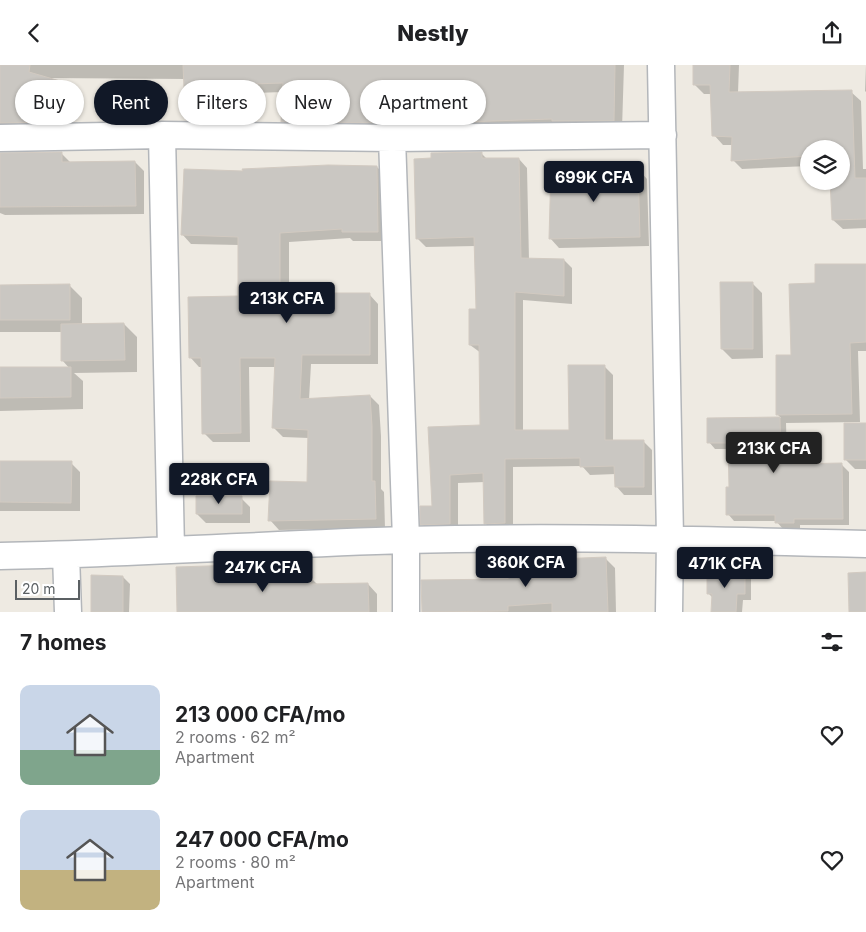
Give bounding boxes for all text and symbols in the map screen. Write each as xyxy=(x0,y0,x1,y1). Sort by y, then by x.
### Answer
icon: back xyxy=(20,19,48,47)
icon: share xyxy=(818,19,846,47)
text: Nestly xyxy=(397,20,469,46)
chip: Buy xyxy=(15,80,84,125)
chip: Rent xyxy=(94,80,168,125)
chip: Filters xyxy=(178,80,266,125)
chip: New xyxy=(276,80,350,125)
chip: Apartment xyxy=(360,80,486,125)
map controls xyxy=(800,140,850,190)
button: layers xyxy=(800,140,850,190)
pin: 699K CFA xyxy=(542,161,646,203)
text: 699K CFA xyxy=(555,167,633,187)
pin: 213K CFA xyxy=(235,281,339,324)
text: 213K CFA xyxy=(250,288,324,308)
pin: 213K CFA xyxy=(722,431,826,474)
text: 213K CFA xyxy=(737,438,811,458)
pin: 228K CFA xyxy=(167,463,271,505)
text: 228K CFA xyxy=(180,469,258,489)
pin: 360K CFA xyxy=(474,545,578,588)
pin: 471K CFA xyxy=(673,547,777,589)
pin: 247K CFA xyxy=(211,551,315,593)
text: 360K CFA xyxy=(487,552,565,572)
text: 471K CFA xyxy=(688,553,762,573)
text: 247K CFA xyxy=(225,557,301,577)
scale bar xyxy=(15,577,80,600)
text: 20 m xyxy=(22,580,56,597)
icon: filters xyxy=(818,628,846,656)
text: 7 homes xyxy=(20,630,107,655)
text: 213 000 CFA/mo xyxy=(175,702,345,727)
icon: home xyxy=(60,705,120,765)
icon: heart xyxy=(818,721,846,749)
text: 2 rooms · 62 m² xyxy=(175,727,296,747)
text: Apartment xyxy=(175,747,255,767)
text: 247 000 CFA/mo xyxy=(175,827,349,852)
icon: home xyxy=(60,830,120,890)
icon: heart xyxy=(818,846,846,874)
text: 2 rooms · 80 m² xyxy=(175,852,296,872)
text: Apartment xyxy=(175,872,255,892)

